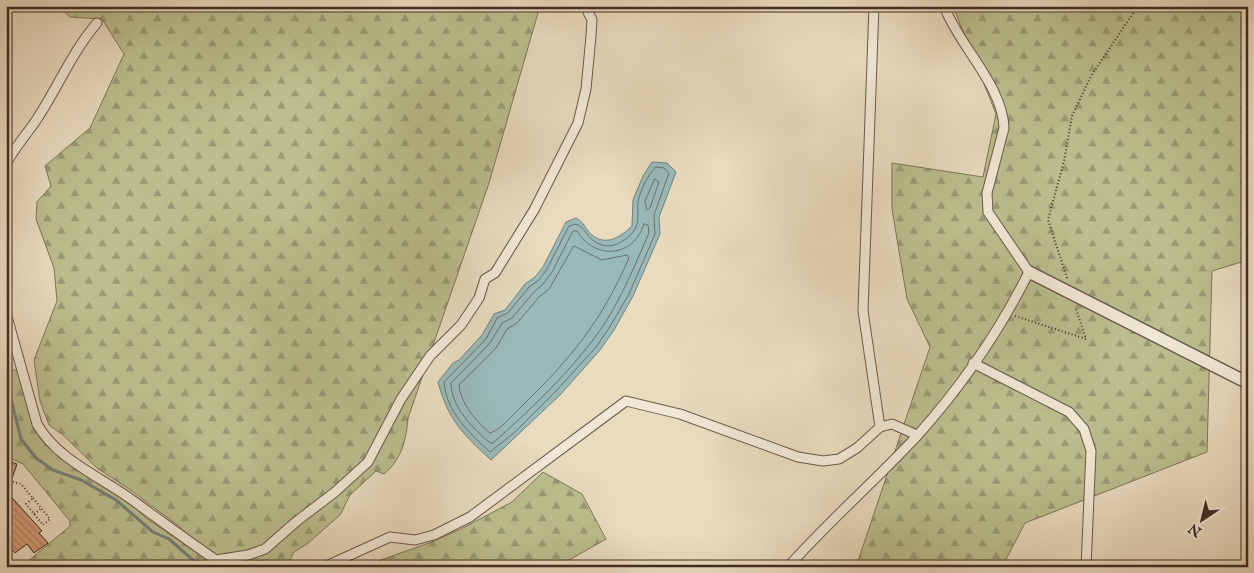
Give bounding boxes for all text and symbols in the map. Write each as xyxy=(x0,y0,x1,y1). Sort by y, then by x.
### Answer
north arrow xyxy=(1176,496,1226,546)
text: N xyxy=(1185,519,1206,541)

